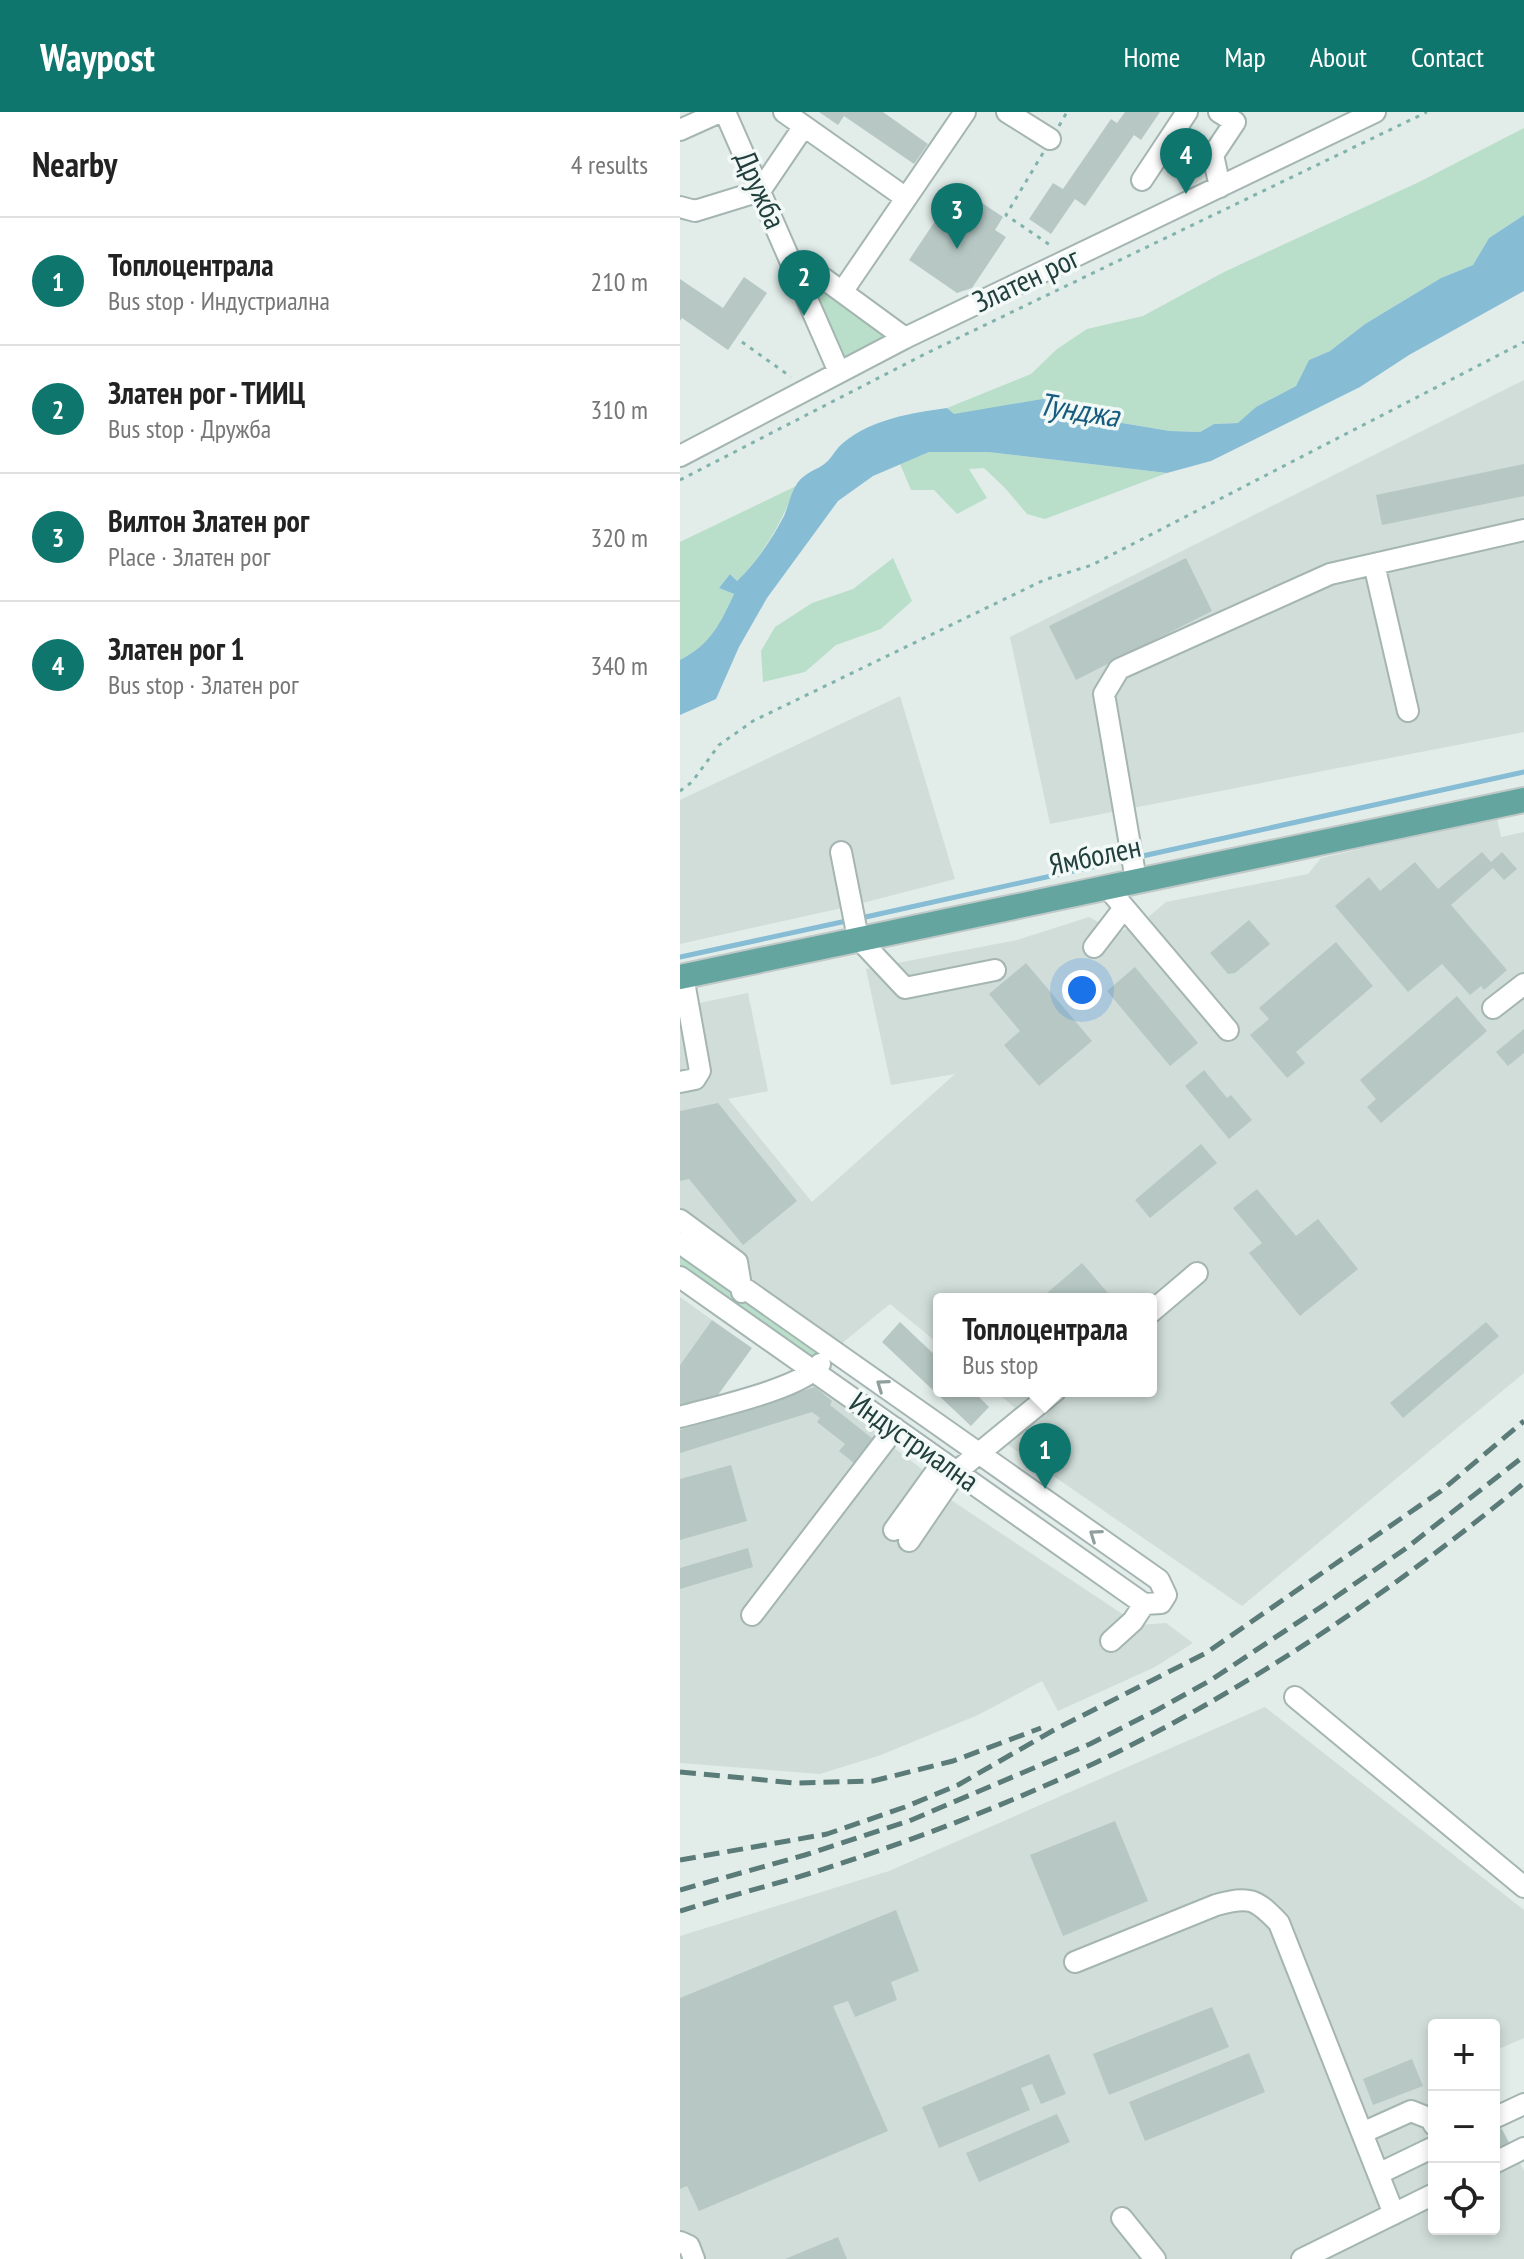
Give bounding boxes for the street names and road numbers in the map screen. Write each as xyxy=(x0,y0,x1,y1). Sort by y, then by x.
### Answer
street label: Дружба xyxy=(727,144,796,234)
street label: Златен рог xyxy=(966,237,1085,320)
street label: Ямболен xyxy=(1045,826,1144,883)
street label: Индустриална xyxy=(843,1382,987,1499)

